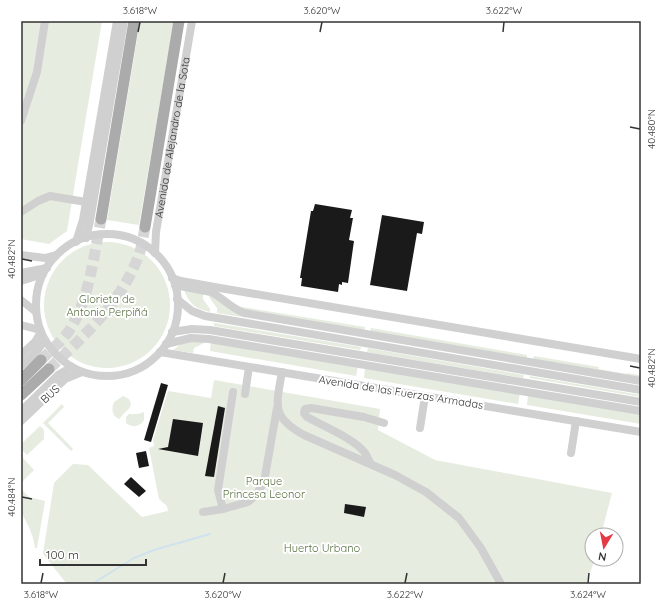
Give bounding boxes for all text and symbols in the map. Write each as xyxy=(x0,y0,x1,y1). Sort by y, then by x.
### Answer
text: 3.618°W xyxy=(123,4,158,17)
text: 3.620°W xyxy=(304,4,341,17)
text: 3.622°W xyxy=(486,4,523,17)
street label: Avenida de Alejandro de la Sota xyxy=(152,56,193,219)
text: 40.480°N xyxy=(645,109,658,149)
text: 40.482°N xyxy=(5,239,18,279)
park label: Glorieta de Antonio Perpiñá xyxy=(66,292,148,319)
text: 40.482°N xyxy=(645,348,658,388)
street label: Avenida de las Fuerzas Armadas xyxy=(318,372,484,412)
street label: BUS xyxy=(38,382,62,406)
park label: Parque Princesa Leonor xyxy=(223,474,306,501)
text: 40.484°N xyxy=(5,477,18,517)
north arrow xyxy=(584,527,624,567)
scale bar xyxy=(40,541,146,567)
park label: Huerto Urbano xyxy=(284,541,361,555)
text: 100 m xyxy=(46,547,79,562)
text: N xyxy=(597,549,607,564)
text: 3.618°W xyxy=(24,588,59,601)
text: 3.620°W xyxy=(205,588,242,601)
text: 3.622°W xyxy=(387,588,424,601)
text: 3.624°W xyxy=(570,588,606,601)

